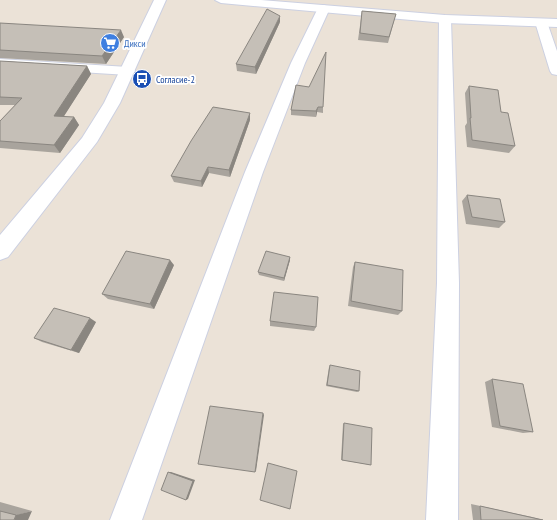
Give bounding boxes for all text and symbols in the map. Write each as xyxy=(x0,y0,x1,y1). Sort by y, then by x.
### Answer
supermarket icon: Дикси xyxy=(99,32,121,54)
place label: Дикси xyxy=(124,37,146,50)
bus stop icon: Согласие-2 xyxy=(131,68,153,90)
place label: Согласие-2 xyxy=(156,73,195,86)

